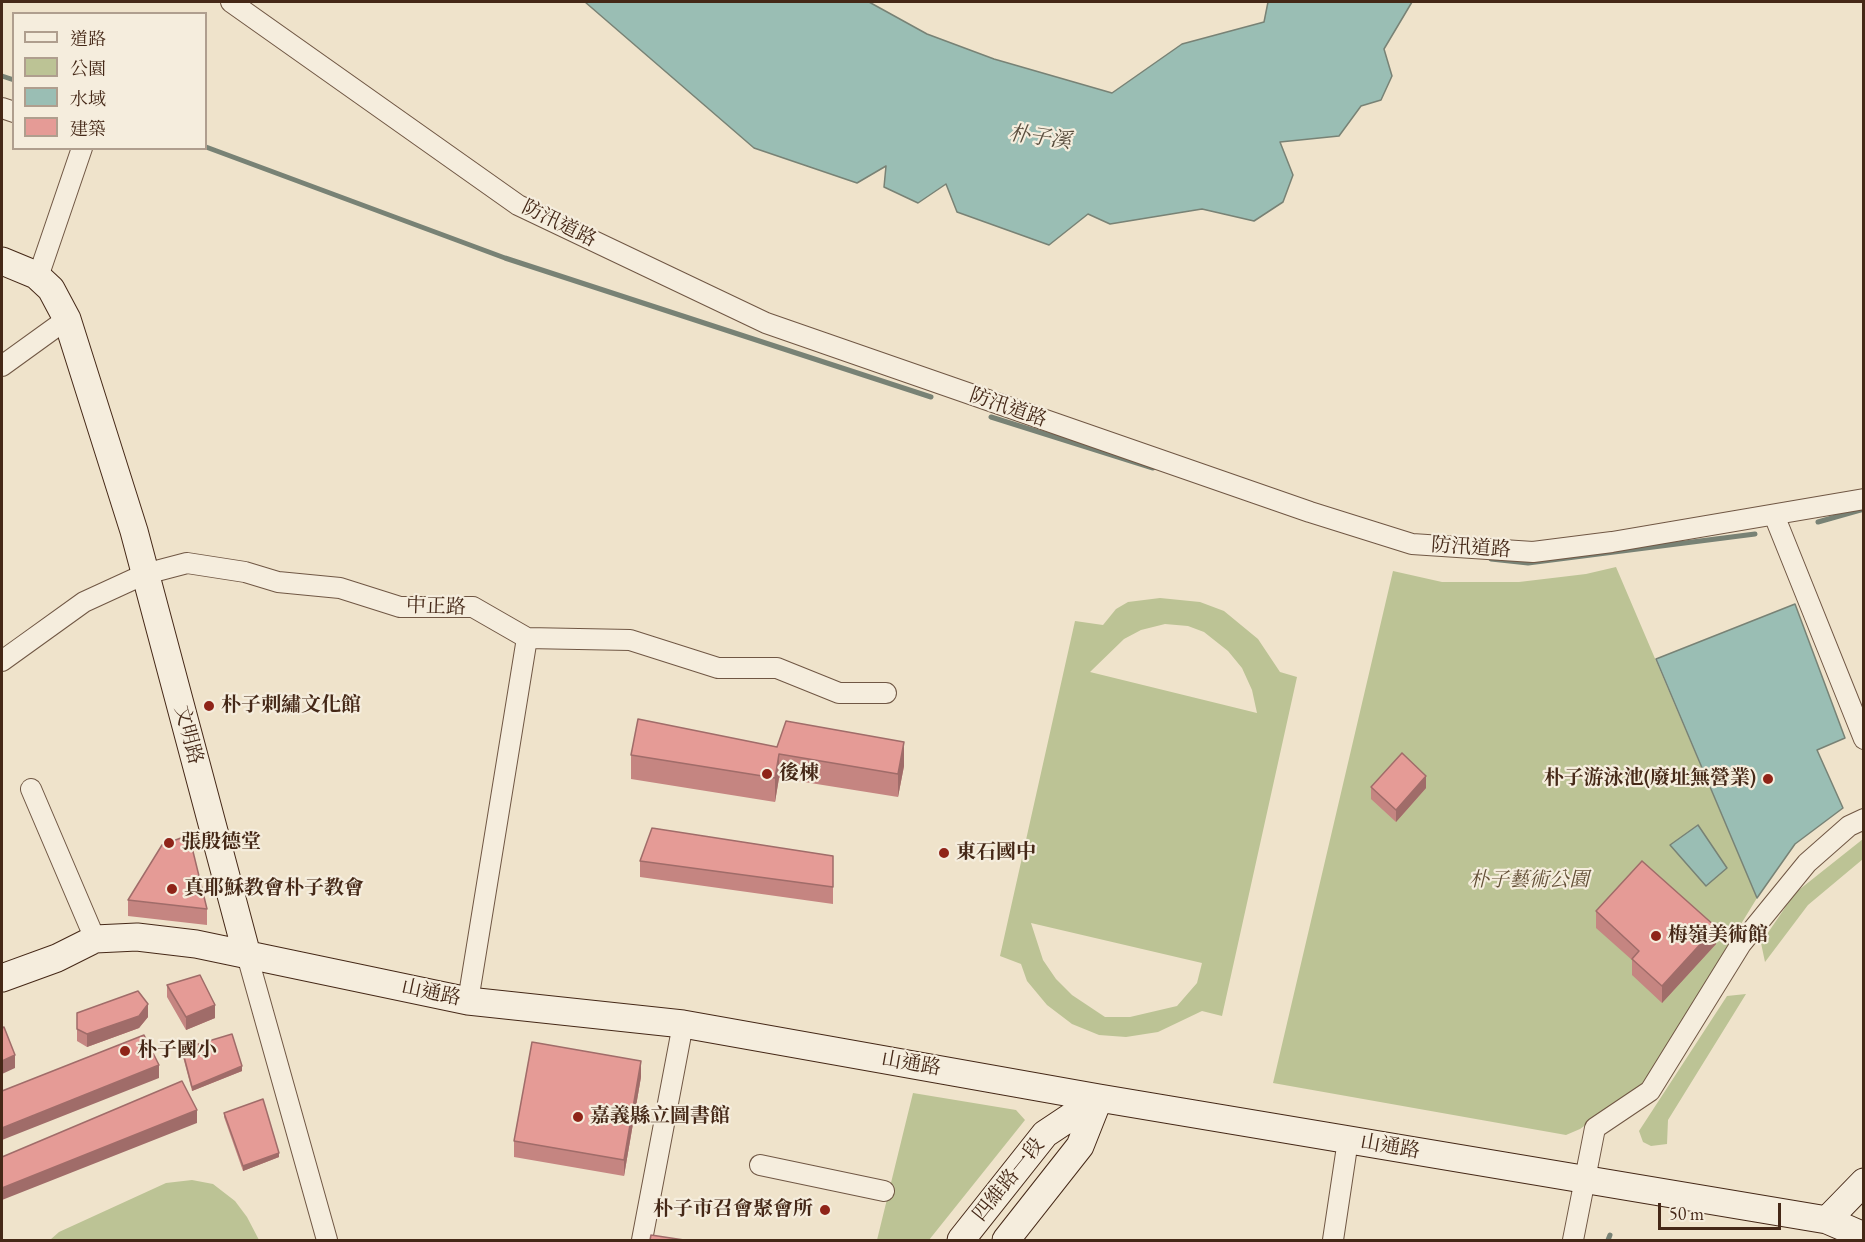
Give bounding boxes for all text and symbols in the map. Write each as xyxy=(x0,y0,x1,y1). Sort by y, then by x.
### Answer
legend xyxy=(12,12,207,150)
text: 道路 xyxy=(70,27,106,50)
text: 公園 xyxy=(70,57,106,80)
text: 水域 xyxy=(70,87,106,110)
text: 建築 xyxy=(70,117,106,140)
water label: 朴子溪 xyxy=(1007,121,1073,155)
street label: 防汛道路 xyxy=(518,196,600,252)
street label: 防汛道路 xyxy=(966,384,1050,432)
street label: 防汛道路 xyxy=(1430,533,1512,563)
street label: 中正路 xyxy=(406,594,466,620)
place label: 朴子刺繡文化館 xyxy=(221,694,361,718)
marker: 朴子刺繡文化館 xyxy=(202,699,216,713)
street label: 文明路 xyxy=(169,703,207,767)
place label: 後棟 xyxy=(779,762,819,786)
marker: 後棟 xyxy=(760,767,774,781)
place label: 朴子游泳池(廢址無營業) xyxy=(1544,767,1756,791)
marker: 朴子游泳池(廢址無營業) xyxy=(1761,772,1775,786)
place label: 張殷德堂 xyxy=(181,831,261,855)
marker: 張殷德堂 xyxy=(162,836,176,850)
place label: 東石國中 xyxy=(956,841,1036,865)
marker: 東石國中 xyxy=(937,846,951,860)
park label: 朴子藝術公園 xyxy=(1469,869,1589,893)
place label: 真耶穌教會朴子教會 xyxy=(184,877,364,901)
marker: 真耶穌教會朴子教會 xyxy=(165,882,179,896)
place label: 梅嶺美術館 xyxy=(1668,924,1768,948)
marker: 梅嶺美術館 xyxy=(1649,929,1663,943)
street label: 山通路 xyxy=(399,975,463,1011)
place label: 朴子國小 xyxy=(137,1039,217,1063)
marker: 朴子國小 xyxy=(118,1044,132,1058)
street label: 山通路 xyxy=(879,1047,943,1081)
place label: 嘉義縣立圖書館 xyxy=(590,1105,730,1129)
marker: 嘉義縣立圖書館 xyxy=(571,1110,585,1124)
street label: 山通路 xyxy=(1358,1130,1422,1164)
street label: 四維路一段 xyxy=(968,1134,1050,1226)
scale bar xyxy=(1661,1191,1784,1229)
place label: 朴子市召會聚會所 xyxy=(653,1198,813,1222)
text: 50 m xyxy=(1669,1202,1704,1225)
marker: 朴子市召會聚會所 xyxy=(818,1203,832,1217)

